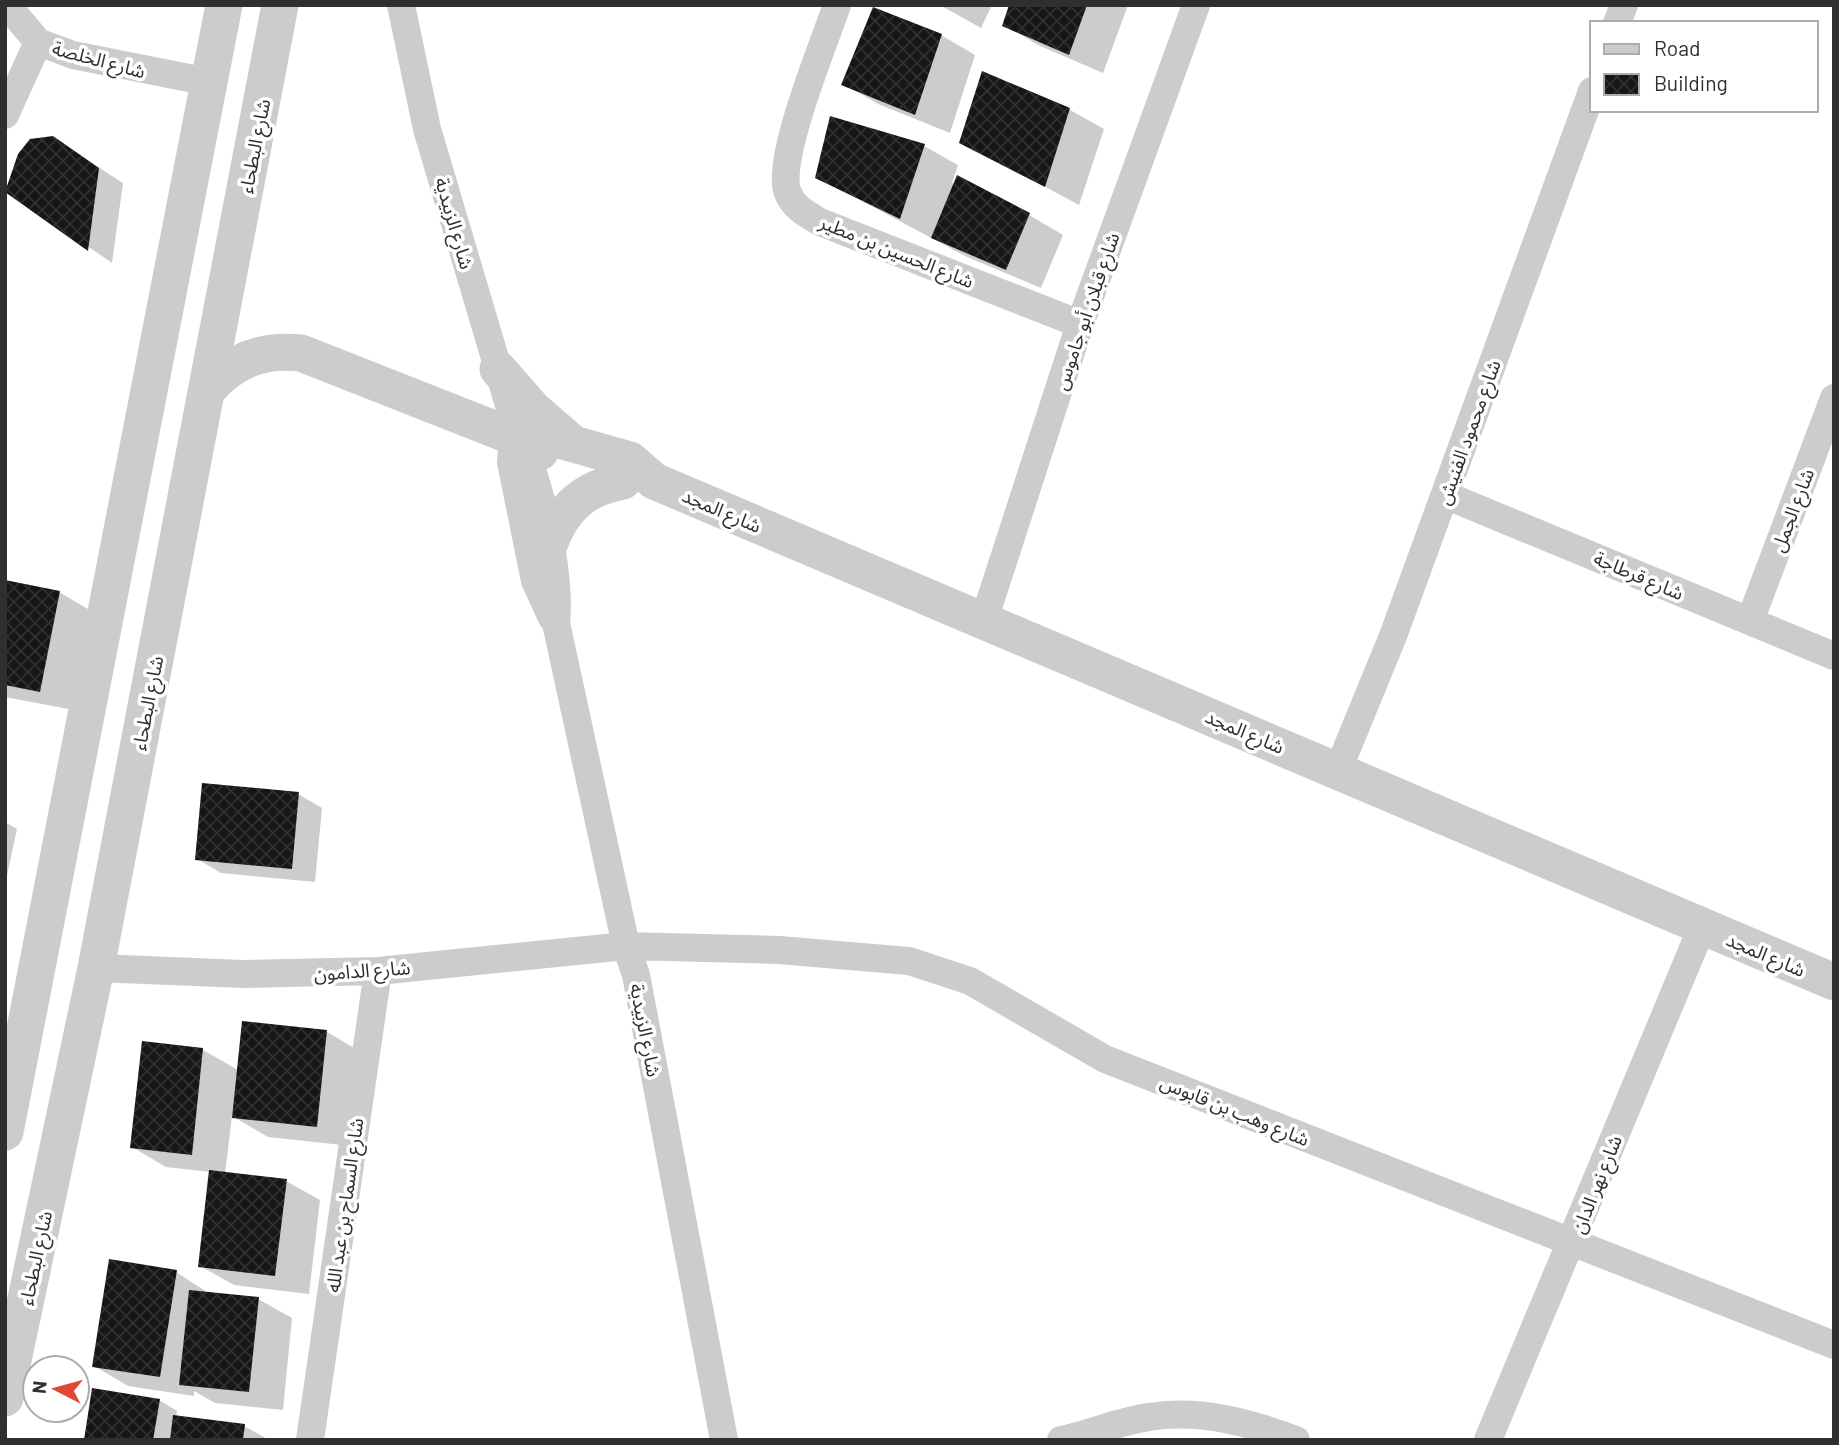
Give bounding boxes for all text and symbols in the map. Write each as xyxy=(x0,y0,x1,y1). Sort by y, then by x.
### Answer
legend xyxy=(1590,21,1818,112)
text: Road xyxy=(1654,35,1700,60)
street label: شارع الخلصة xyxy=(49,36,148,85)
text: Building xyxy=(1654,70,1728,95)
street label: شارع البطحاء xyxy=(234,97,277,196)
street label: شارع الزبيدية xyxy=(428,174,479,272)
street label: شارع الحسين بن مطير xyxy=(815,209,977,295)
street label: شارع قبلان أبو جاموس xyxy=(1048,229,1127,394)
street label: شارع محمود الفنيش xyxy=(1431,357,1508,509)
street label: شارع الجمل xyxy=(1766,465,1821,556)
street label: شارع المجد xyxy=(678,483,765,540)
street label: شارع قرطاجة xyxy=(1590,546,1687,607)
street label: شارع البطحاء xyxy=(127,654,170,753)
street label: شارع المجد xyxy=(1201,704,1288,761)
street label: شارع المجد xyxy=(1722,927,1809,984)
street label: شارع الدامون xyxy=(313,955,411,988)
street label: شارع الزبيدية xyxy=(623,981,666,1079)
street label: شارع وهب بن قابوس xyxy=(1156,1070,1313,1153)
street label: شارع السماح بن عبد الله xyxy=(320,1116,371,1294)
street label: شارع نهر الدان xyxy=(1566,1131,1629,1238)
street label: شارع البطحاء xyxy=(14,1209,59,1308)
north arrow xyxy=(21,1354,91,1424)
text: N xyxy=(26,1380,51,1395)

